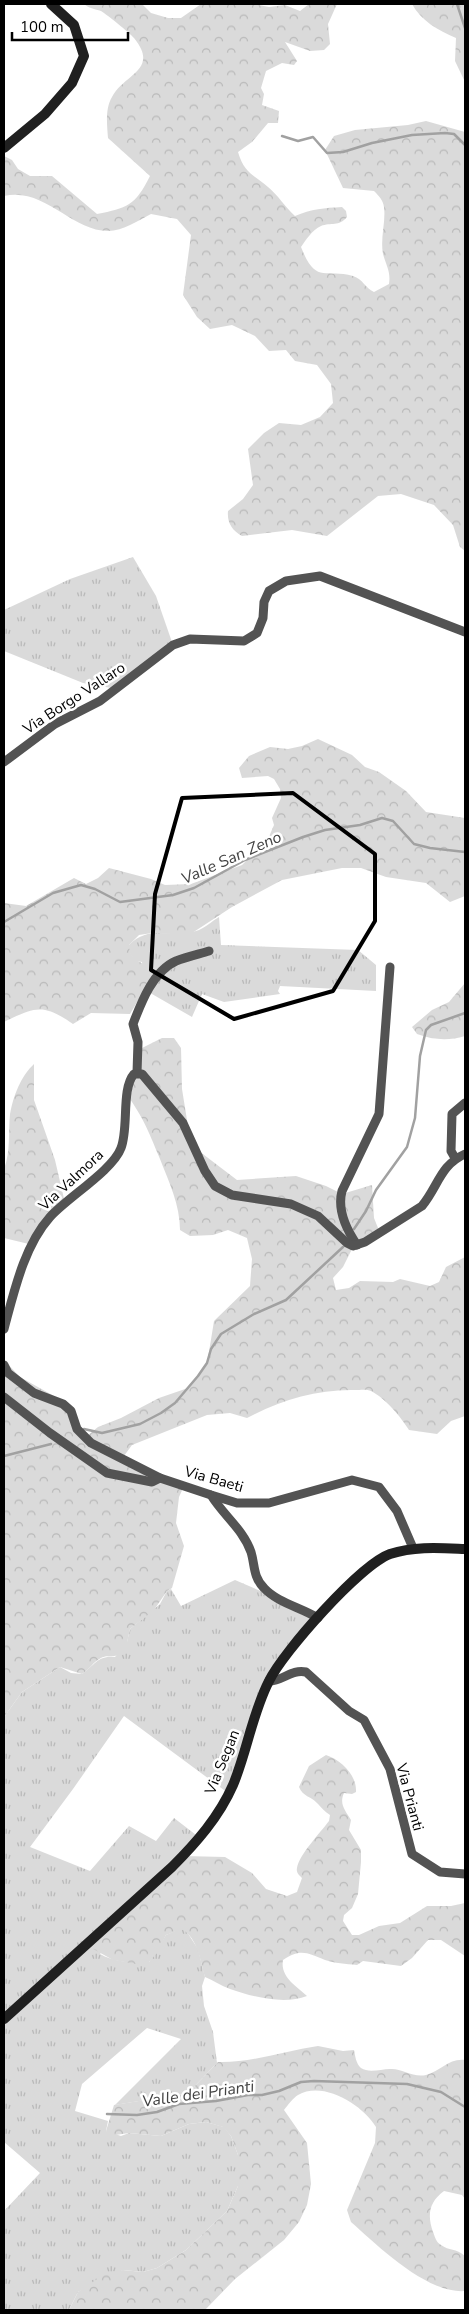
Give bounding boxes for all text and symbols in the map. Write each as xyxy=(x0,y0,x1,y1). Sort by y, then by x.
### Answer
scale bar xyxy=(12,10,129,42)
text: 100 m xyxy=(20,17,64,37)
street label: Via Borgo Vallaro xyxy=(18,657,129,739)
water label: Valle San Zeno xyxy=(178,826,285,890)
street label: Via Valmora xyxy=(33,1145,108,1216)
street label: Via Baeti xyxy=(181,1461,246,1497)
street label: Via Segan xyxy=(200,1727,244,1798)
street label: Via Prianti xyxy=(391,1760,429,1833)
water label: Valle dei Prianti xyxy=(141,2075,256,2113)

